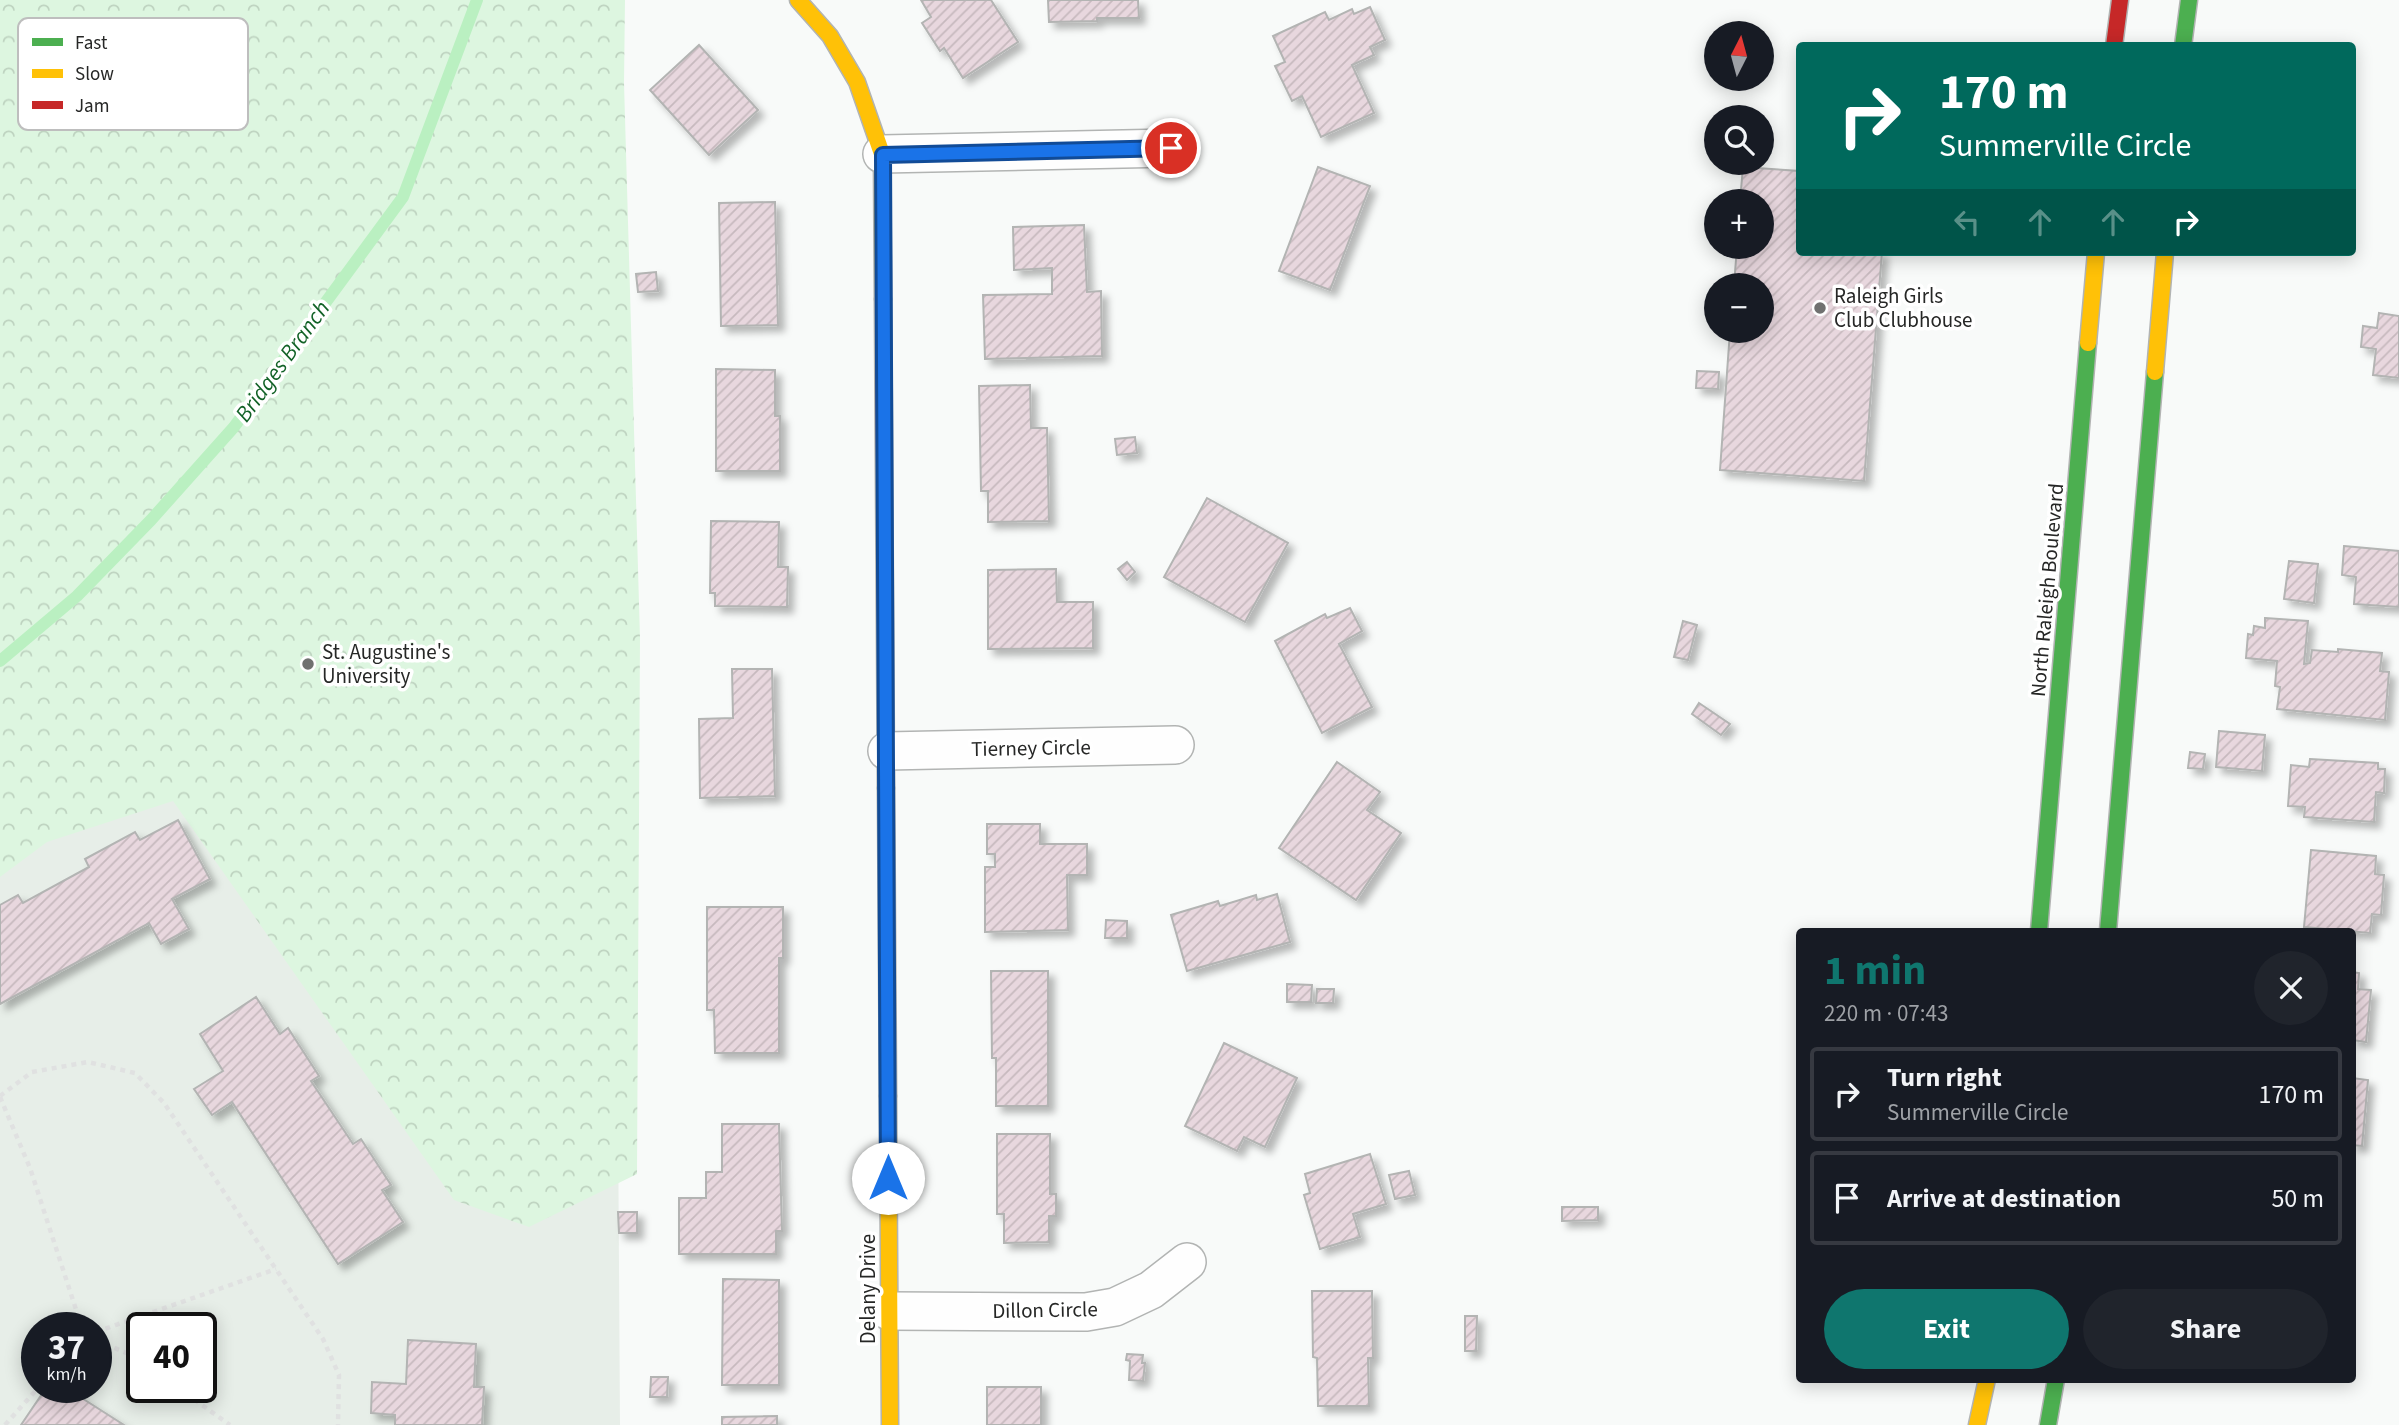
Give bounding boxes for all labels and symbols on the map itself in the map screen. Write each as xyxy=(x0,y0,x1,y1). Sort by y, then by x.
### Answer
legend xyxy=(18,18,248,130)
north arrow xyxy=(1704,21,1774,91)
text: Fast xyxy=(75,30,108,57)
text: Slow xyxy=(75,61,114,88)
text: Jam xyxy=(75,93,109,120)
pin xyxy=(1141,118,1201,178)
place label: Raleigh Girls Club Clubhouse xyxy=(1834,281,1972,335)
water label: Bridges Branch xyxy=(227,294,338,429)
marker: Raleigh Girls Club Clubhouse xyxy=(1812,300,1828,316)
street label: North Raleigh Boulevard xyxy=(2023,482,2071,698)
place label: St. Augustine's University xyxy=(322,637,450,691)
marker: St. Augustine's University xyxy=(300,656,316,672)
street label: Tierney Circle xyxy=(971,732,1091,764)
position arrow xyxy=(851,1141,925,1215)
street label: Delany Drive xyxy=(853,1234,883,1344)
street label: Dillon Circle xyxy=(992,1294,1098,1326)
speed limit sign: 40 xyxy=(126,1312,217,1403)

